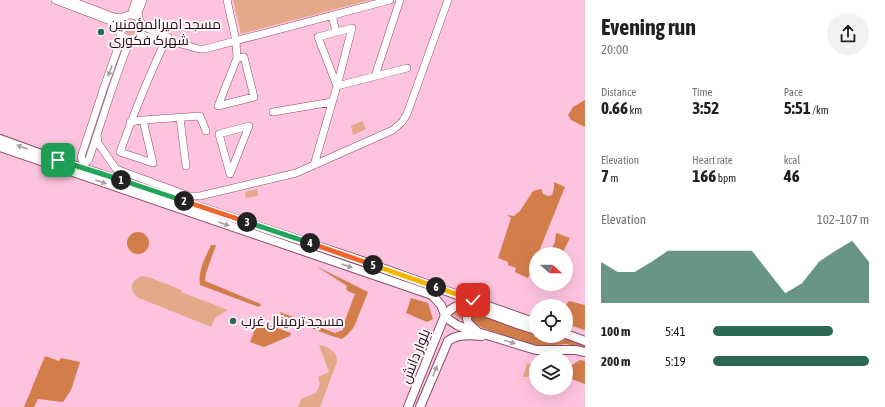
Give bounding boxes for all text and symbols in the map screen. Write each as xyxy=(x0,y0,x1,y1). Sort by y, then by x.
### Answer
button: share xyxy=(827,13,869,55)
text: Evening run xyxy=(601,14,696,40)
place label: مسجد امیرالمؤمنین شهرک فکوری xyxy=(109,16,221,48)
marker: مسجد امیرالمؤمنین شهرک فکوری xyxy=(96,27,106,37)
text: 20:00 xyxy=(601,42,628,57)
one-way arrow xyxy=(106,65,112,77)
text: Distance xyxy=(601,86,636,98)
text: Time xyxy=(692,86,712,98)
text: Pace xyxy=(784,86,803,98)
text: 0.66 xyxy=(601,98,628,118)
text: 3:52 xyxy=(692,98,719,118)
text: 5:51 xyxy=(784,98,811,118)
text: km xyxy=(628,104,642,116)
text: /km xyxy=(811,104,829,116)
one-way arrow xyxy=(16,143,28,149)
pin xyxy=(41,143,75,177)
icon: arrive xyxy=(47,149,69,171)
text: Elevation xyxy=(601,154,639,166)
text: Heart rate xyxy=(692,154,733,166)
text: kcal xyxy=(784,154,800,166)
text: 7 xyxy=(601,166,609,186)
text: 166 xyxy=(692,166,716,186)
text: 46 xyxy=(784,166,800,186)
pin: 1 xyxy=(111,170,131,190)
text: m xyxy=(609,172,618,184)
text: bpm xyxy=(716,172,736,184)
text: 1 xyxy=(118,174,124,186)
one-way arrow xyxy=(95,179,107,185)
pin: 2 xyxy=(174,191,194,211)
text: 2 xyxy=(181,195,187,207)
pin: 3 xyxy=(237,212,257,232)
text: Elevation xyxy=(601,212,646,227)
text: 102–107 m xyxy=(817,212,869,227)
text: 3 xyxy=(244,216,250,228)
one-way arrow xyxy=(218,221,230,227)
pin: 4 xyxy=(300,233,320,253)
text: 4 xyxy=(307,237,313,249)
north arrow xyxy=(529,247,573,291)
map controls xyxy=(529,247,573,395)
pin: 5 xyxy=(363,255,383,275)
text: 5 xyxy=(370,259,376,271)
one-way arrow xyxy=(341,263,353,269)
pin: 6 xyxy=(426,277,446,297)
text: 6 xyxy=(433,281,439,293)
pin xyxy=(456,283,490,317)
icon: check xyxy=(462,289,484,311)
button: locate xyxy=(529,299,573,343)
place label: مسجد ترمینال غرب xyxy=(241,313,344,330)
marker: مسجد ترمینال غرب xyxy=(228,316,238,326)
text: 100 m xyxy=(601,324,630,339)
text: 5:41 xyxy=(665,324,686,339)
street label: بلوار دانش xyxy=(397,326,433,386)
one-way arrow xyxy=(505,339,517,345)
button: layers xyxy=(529,351,573,395)
text: 200 m xyxy=(601,354,630,369)
text: 5:19 xyxy=(665,354,686,369)
one-way arrow xyxy=(432,365,438,376)

